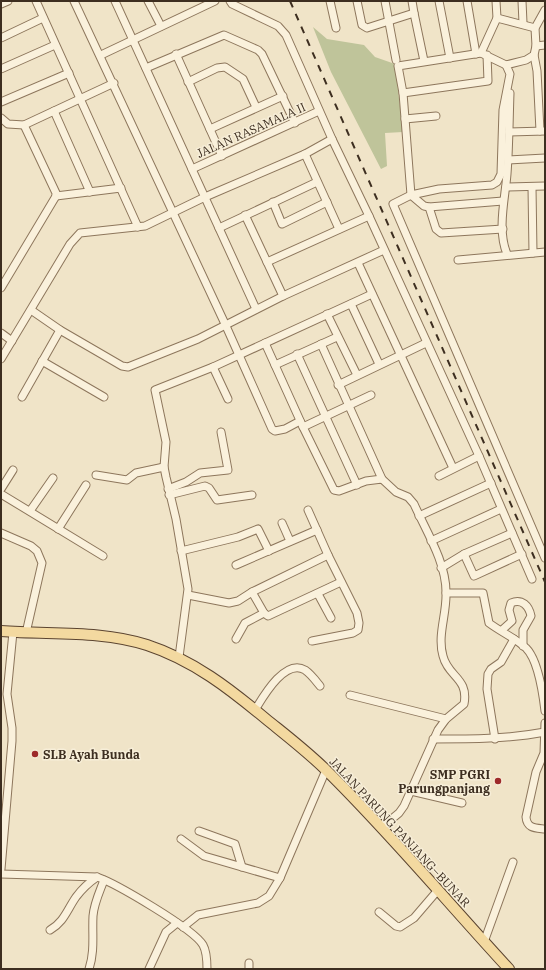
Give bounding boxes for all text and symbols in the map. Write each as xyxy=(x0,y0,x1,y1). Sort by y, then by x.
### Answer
street label: JALAN RASAMALA II xyxy=(194,99,308,161)
place label: SLB Ayah Bunda xyxy=(43,747,140,762)
marker: SLB Ayah Bunda xyxy=(30,749,40,759)
street label: JALAN PARUNG PANJANG–BUNAR xyxy=(327,754,473,910)
place label: SMP PGRI Parungpanjang xyxy=(398,767,490,796)
marker: SMP PGRI Parungpanjang xyxy=(493,776,503,786)

